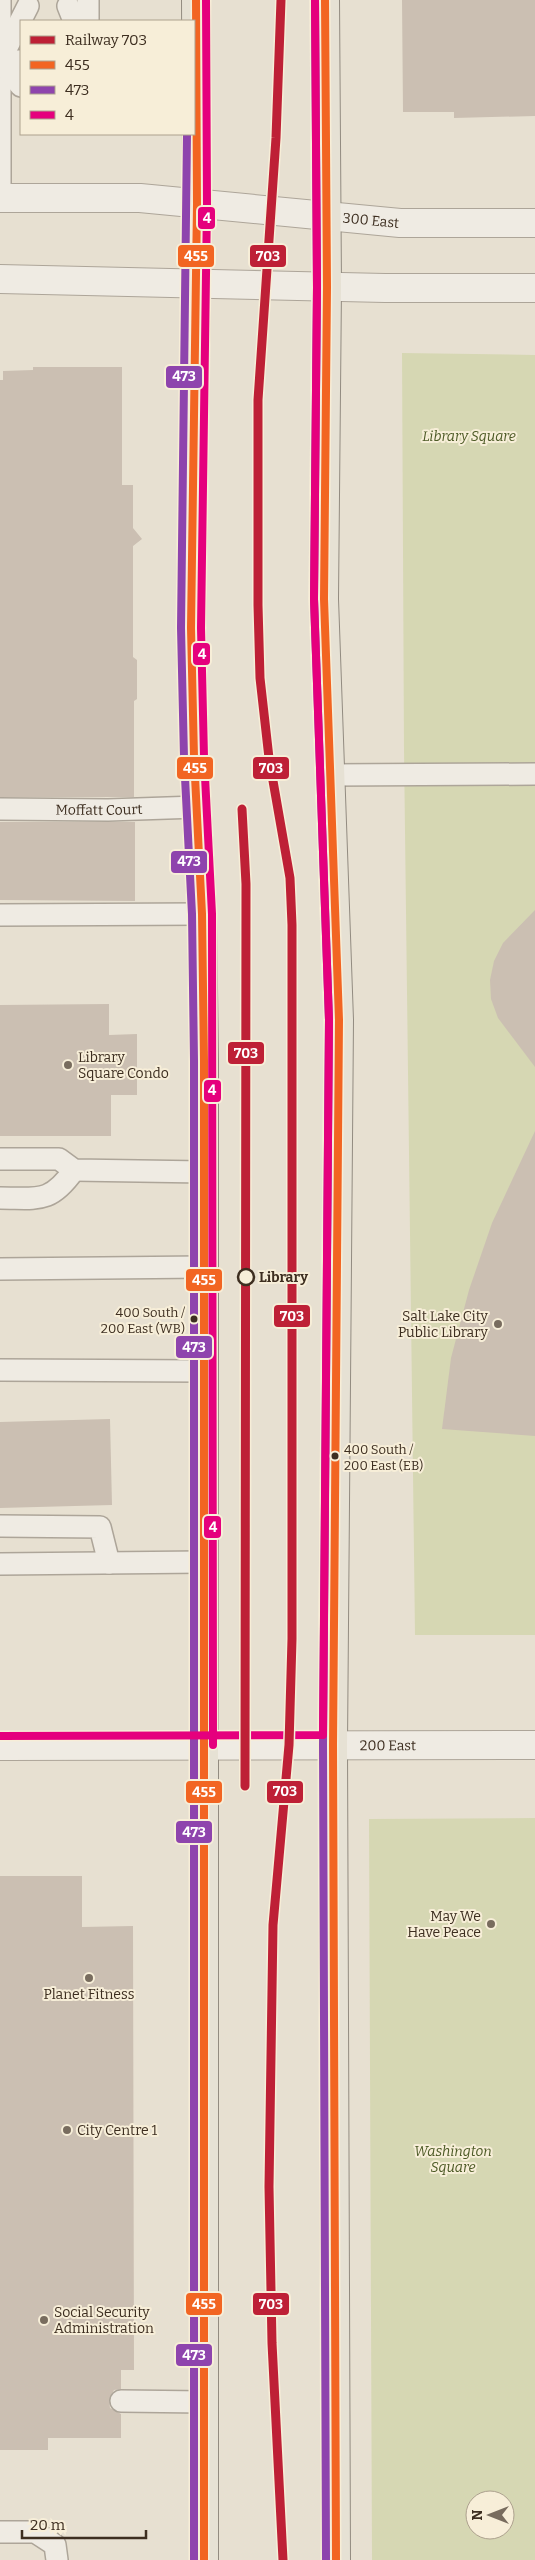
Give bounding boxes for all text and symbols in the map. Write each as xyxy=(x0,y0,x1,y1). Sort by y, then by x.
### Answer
legend xyxy=(20,20,195,135)
text: Railway 703 xyxy=(65,31,147,49)
text: 455 xyxy=(65,56,90,74)
text: 473 xyxy=(65,81,89,99)
text: 4 xyxy=(65,106,74,124)
line badge: 4 xyxy=(197,206,216,230)
street label: 300 East xyxy=(342,209,400,231)
text: 4 xyxy=(203,210,212,227)
line badge: 455 xyxy=(177,244,215,268)
line badge: 703 xyxy=(249,244,287,268)
text: 455 xyxy=(184,248,208,265)
text: 703 xyxy=(256,248,280,265)
line badge: 473 xyxy=(165,365,203,389)
text: 473 xyxy=(172,368,196,385)
park label: Library Square xyxy=(422,428,516,445)
line badge: 4 xyxy=(192,642,211,666)
text: 4 xyxy=(198,646,207,663)
line badge: 455 xyxy=(176,756,214,780)
line badge: 703 xyxy=(252,756,290,780)
text: 455 xyxy=(183,760,207,777)
text: 703 xyxy=(259,760,283,777)
street label: Moffatt Court xyxy=(55,800,143,819)
line badge: 473 xyxy=(170,850,208,874)
text: 473 xyxy=(177,853,201,870)
line badge: 703 xyxy=(227,1041,265,1065)
text: 703 xyxy=(234,1045,258,1062)
place label: Library Square Condo xyxy=(78,1049,169,1082)
marker: Library Square Condo xyxy=(62,1059,74,1071)
line badge: 4 xyxy=(203,1079,222,1103)
text: 4 xyxy=(208,1082,217,1099)
line badge: 455 xyxy=(185,1268,223,1292)
marker: Library xyxy=(237,1268,255,1286)
place label: Library xyxy=(259,1269,308,1286)
text: 455 xyxy=(192,1272,216,1289)
line badge: 703 xyxy=(273,1304,311,1328)
place label: 400 South / 200 East (WB) xyxy=(101,1305,186,1336)
text: 703 xyxy=(280,1308,304,1325)
place label: Salt Lake City Public Library xyxy=(398,1308,489,1341)
marker: 400 South / 200 East (WB) xyxy=(189,1314,199,1324)
marker: Salt Lake City Public Library xyxy=(492,1318,504,1330)
line badge: 473 xyxy=(175,1335,213,1359)
text: 473 xyxy=(182,1339,206,1356)
place label: 400 South / 200 East (EB) xyxy=(344,1442,423,1473)
marker: 400 South / 200 East (EB) xyxy=(330,1451,340,1461)
line badge: 4 xyxy=(203,1515,222,1539)
text: 4 xyxy=(209,1519,218,1536)
street label: 200 East xyxy=(360,1737,416,1754)
line badge: 455 xyxy=(185,1780,223,1804)
line badge: 703 xyxy=(266,1780,304,1804)
text: 703 xyxy=(273,1783,297,1800)
text: 455 xyxy=(192,1784,216,1801)
line badge: 473 xyxy=(175,1820,213,1844)
text: 473 xyxy=(182,1824,206,1841)
place label: May We Have Peace xyxy=(407,1908,481,1941)
marker: May We Have Peace xyxy=(485,1918,497,1930)
marker: Planet Fitness xyxy=(83,1972,95,1984)
place label: Planet Fitness xyxy=(44,1986,134,2003)
place label: City Centre 1 xyxy=(77,2122,157,2139)
marker: City Centre 1 xyxy=(61,2124,73,2136)
park label: Washington Square xyxy=(414,2143,492,2176)
line badge: 455 xyxy=(185,2292,223,2316)
line badge: 703 xyxy=(252,2292,290,2316)
text: 455 xyxy=(192,2296,216,2313)
text: 703 xyxy=(259,2296,283,2313)
place label: Social Security Administration xyxy=(54,2304,154,2337)
marker: Social Security Administration xyxy=(38,2314,50,2326)
line badge: 473 xyxy=(175,2343,213,2367)
text: 473 xyxy=(182,2347,206,2364)
north arrow xyxy=(465,2490,515,2540)
scale bar xyxy=(22,2508,146,2540)
text: N xyxy=(469,2509,486,2520)
text: 20 m xyxy=(30,2516,66,2534)

